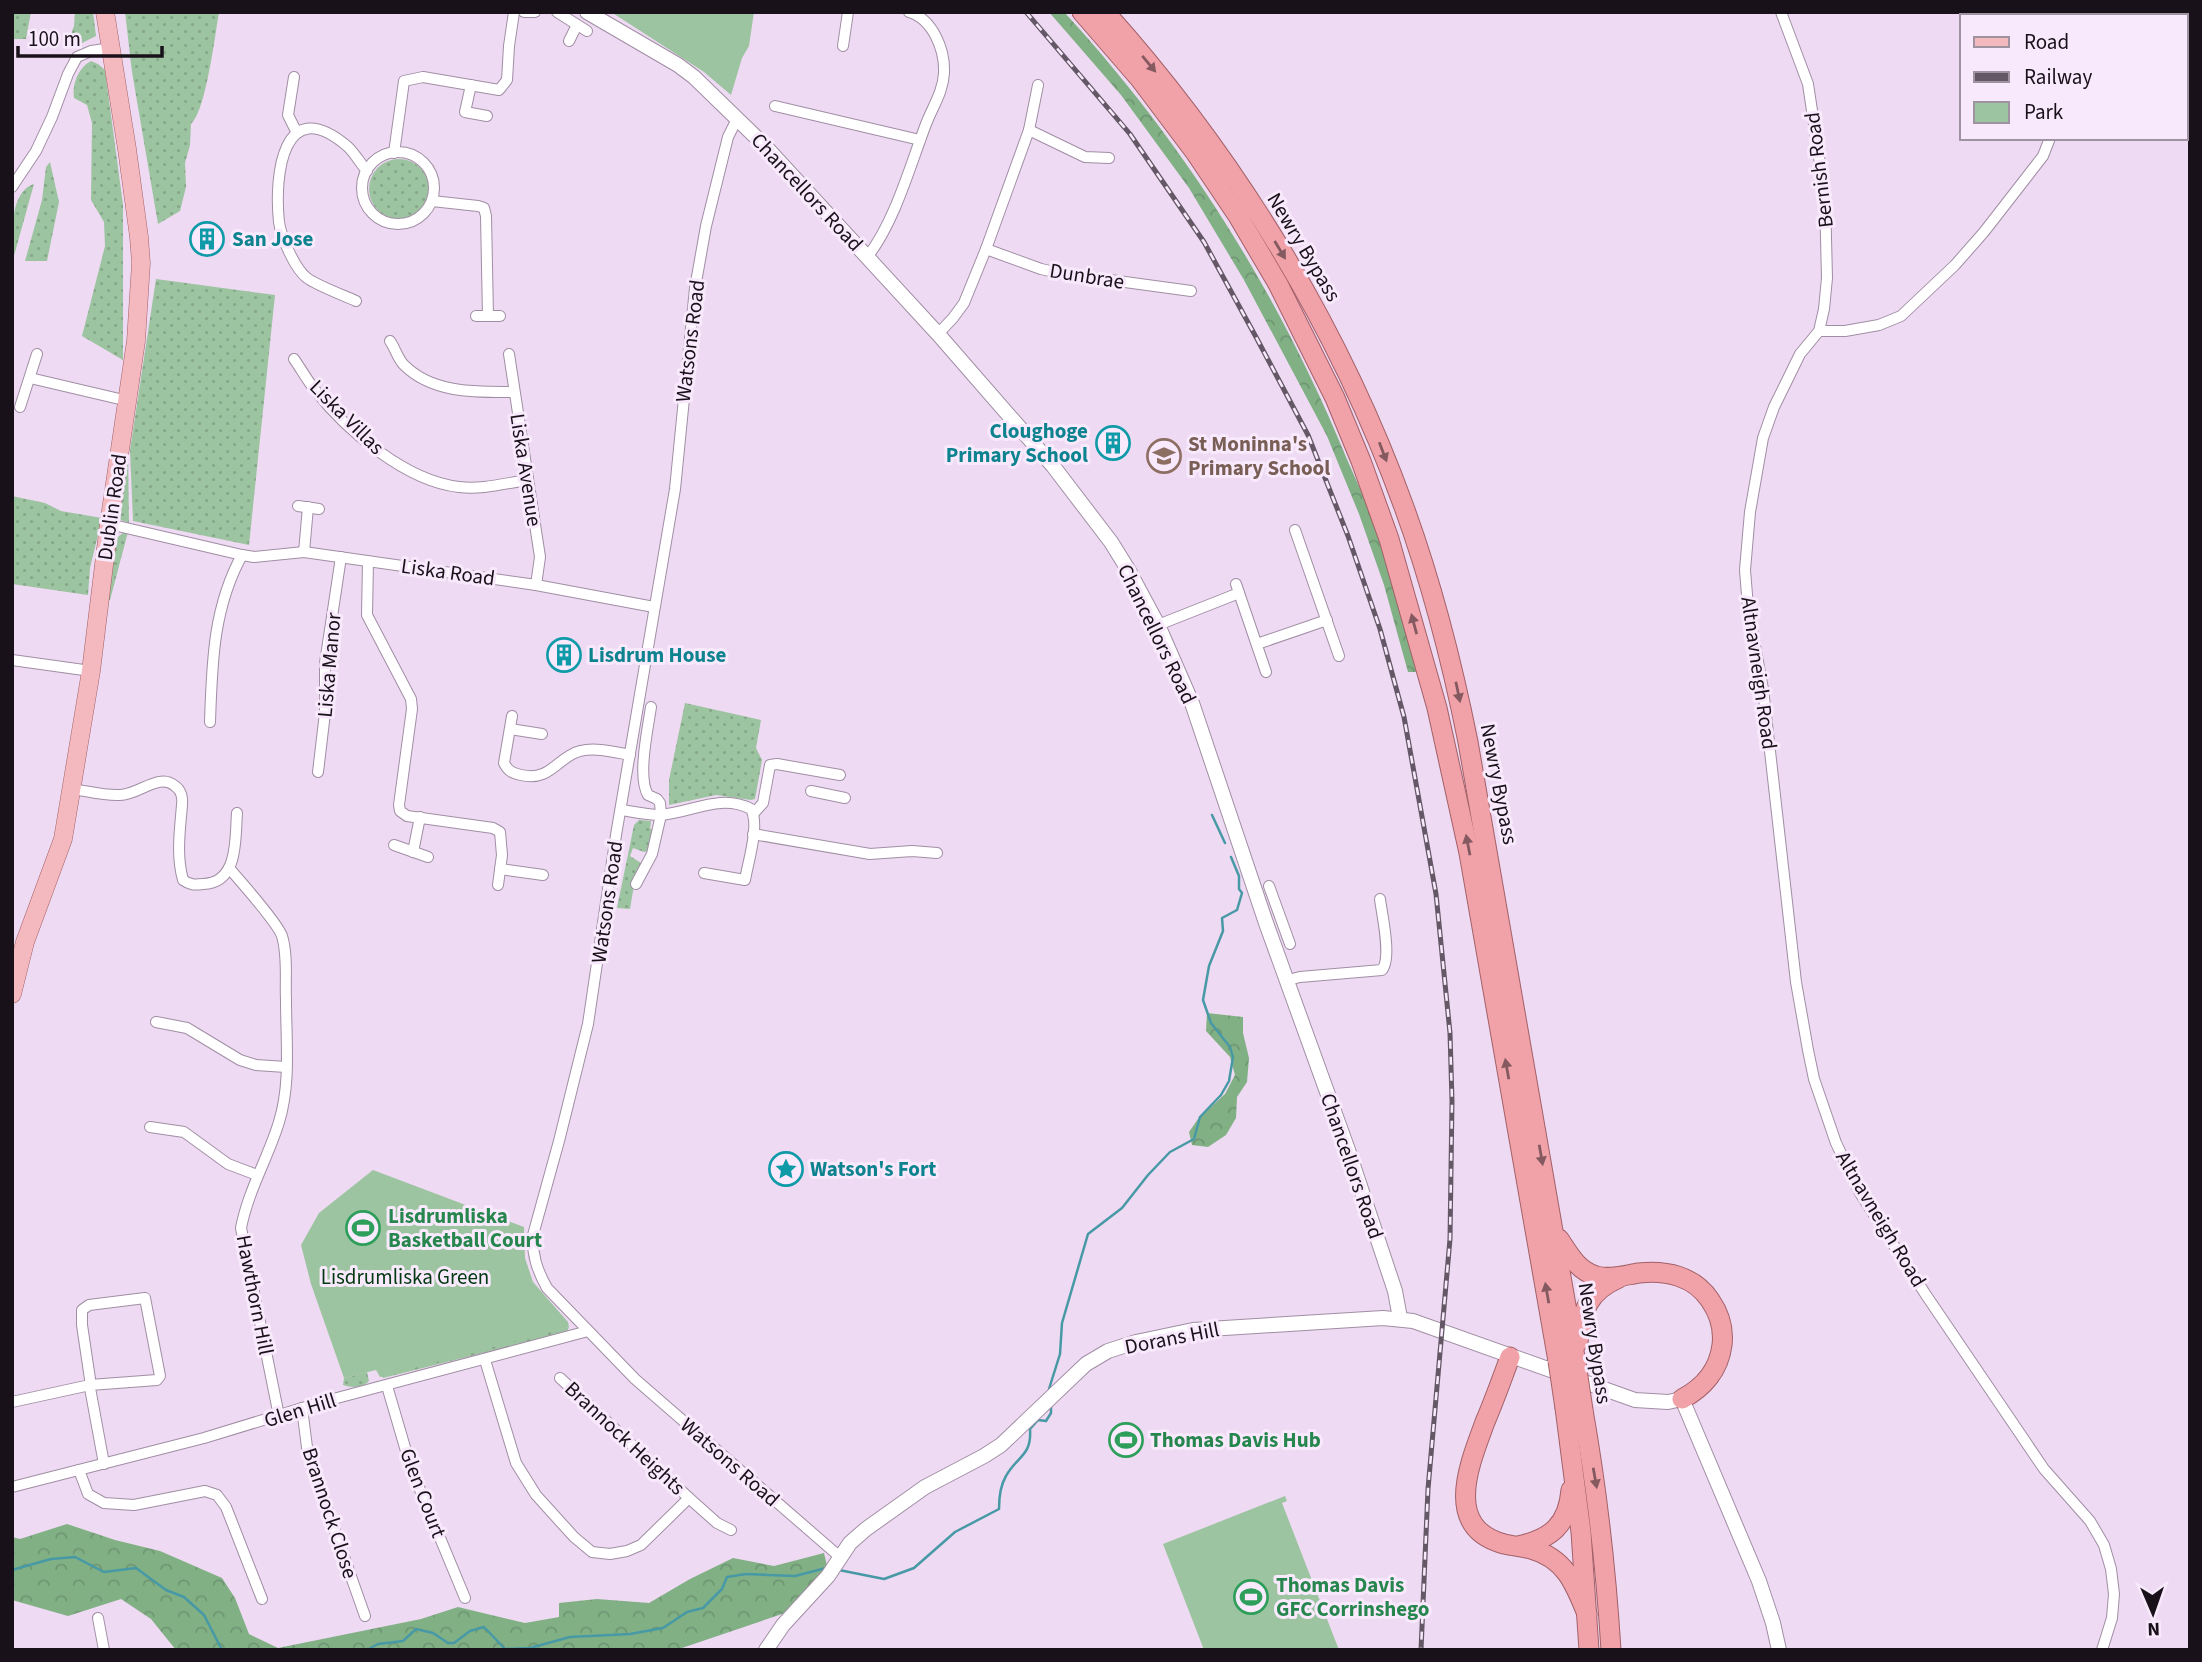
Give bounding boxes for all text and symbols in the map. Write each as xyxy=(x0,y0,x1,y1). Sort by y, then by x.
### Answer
scale bar xyxy=(18,14,161,58)
legend xyxy=(1960,14,2188,140)
text: 100 m xyxy=(28,24,81,54)
text: Road xyxy=(2024,27,2069,57)
one-way arrow xyxy=(1141,55,1157,73)
text: Railway xyxy=(2024,62,2092,92)
text: Park xyxy=(2024,97,2064,127)
street label: Bernish Road xyxy=(1797,111,1841,229)
street label: Chancellors Road xyxy=(744,126,870,258)
street label: Newry Bypass xyxy=(1260,187,1348,307)
building icon: San Jose xyxy=(188,220,226,258)
place label: San Jose xyxy=(232,224,313,254)
one-way arrow xyxy=(1274,240,1286,259)
street label: Dunbrae xyxy=(1047,255,1127,297)
street label: Watsons Road xyxy=(668,278,712,404)
street label: Liska Villas xyxy=(303,373,391,461)
street label: Liska Avenue xyxy=(502,411,550,529)
place label: Cloughoge Primary School xyxy=(946,416,1088,470)
building icon: Cloughoge Primary School xyxy=(1094,424,1132,462)
place label: St Moninna's Primary School xyxy=(1188,429,1330,483)
school or university icon: St Moninna's Primary School xyxy=(1145,437,1183,475)
one-way arrow xyxy=(1377,442,1388,463)
street label: Dublin Road xyxy=(90,452,134,562)
street label: Liska Road xyxy=(399,551,497,593)
street label: Chancellors Road xyxy=(1110,559,1204,709)
street label: Altnavneigh Road xyxy=(1733,595,1785,751)
street label: Liska Manor xyxy=(309,611,349,719)
one-way arrow xyxy=(1408,613,1419,635)
building icon: Lisdrum House xyxy=(545,636,583,674)
place label: Lisdrum House xyxy=(588,640,727,670)
one-way arrow xyxy=(1452,681,1463,703)
street label: Newry Bypass xyxy=(1473,721,1525,847)
one-way arrow xyxy=(1462,834,1473,856)
street label: Watsons Road xyxy=(584,839,630,965)
one-way arrow xyxy=(1501,1058,1512,1080)
street label: Chancellors Road xyxy=(1313,1089,1391,1243)
one-way arrow xyxy=(1536,1144,1547,1166)
street label: Altnavneigh Road xyxy=(1828,1145,1934,1293)
place icon: Watson's Fort xyxy=(767,1150,805,1188)
place label: Watson's Fort xyxy=(810,1154,936,1184)
place label: Lisdrumliska Basketball Court xyxy=(388,1201,542,1255)
sports icon: Lisdrumliska Basketball Court xyxy=(344,1209,382,1247)
street label: Hawthorn Hill xyxy=(229,1232,281,1358)
park label: Lisdrumliska Green xyxy=(321,1262,489,1292)
street label: Newry Bypass xyxy=(1571,1280,1619,1406)
one-way arrow xyxy=(1541,1282,1552,1304)
street label: Dorans Hill xyxy=(1122,1314,1222,1362)
street label: Brannock Heights xyxy=(558,1374,692,1502)
street label: Glen Hill xyxy=(260,1385,340,1435)
street label: Watsons Road xyxy=(674,1410,786,1514)
sports icon: Thomas Davis Hub xyxy=(1107,1421,1145,1459)
place label: Thomas Davis Hub xyxy=(1150,1425,1321,1455)
street label: Brannock Close xyxy=(295,1444,365,1582)
street label: Glen Court xyxy=(392,1444,454,1542)
one-way arrow xyxy=(1590,1467,1601,1489)
place label: Thomas Davis GFC Corrinshego xyxy=(1276,1570,1429,1624)
sports icon: Thomas Davis GFC Corrinshego xyxy=(1232,1578,1270,1616)
north arrow xyxy=(2118,1578,2188,1648)
text: N xyxy=(2147,1615,2160,1642)

